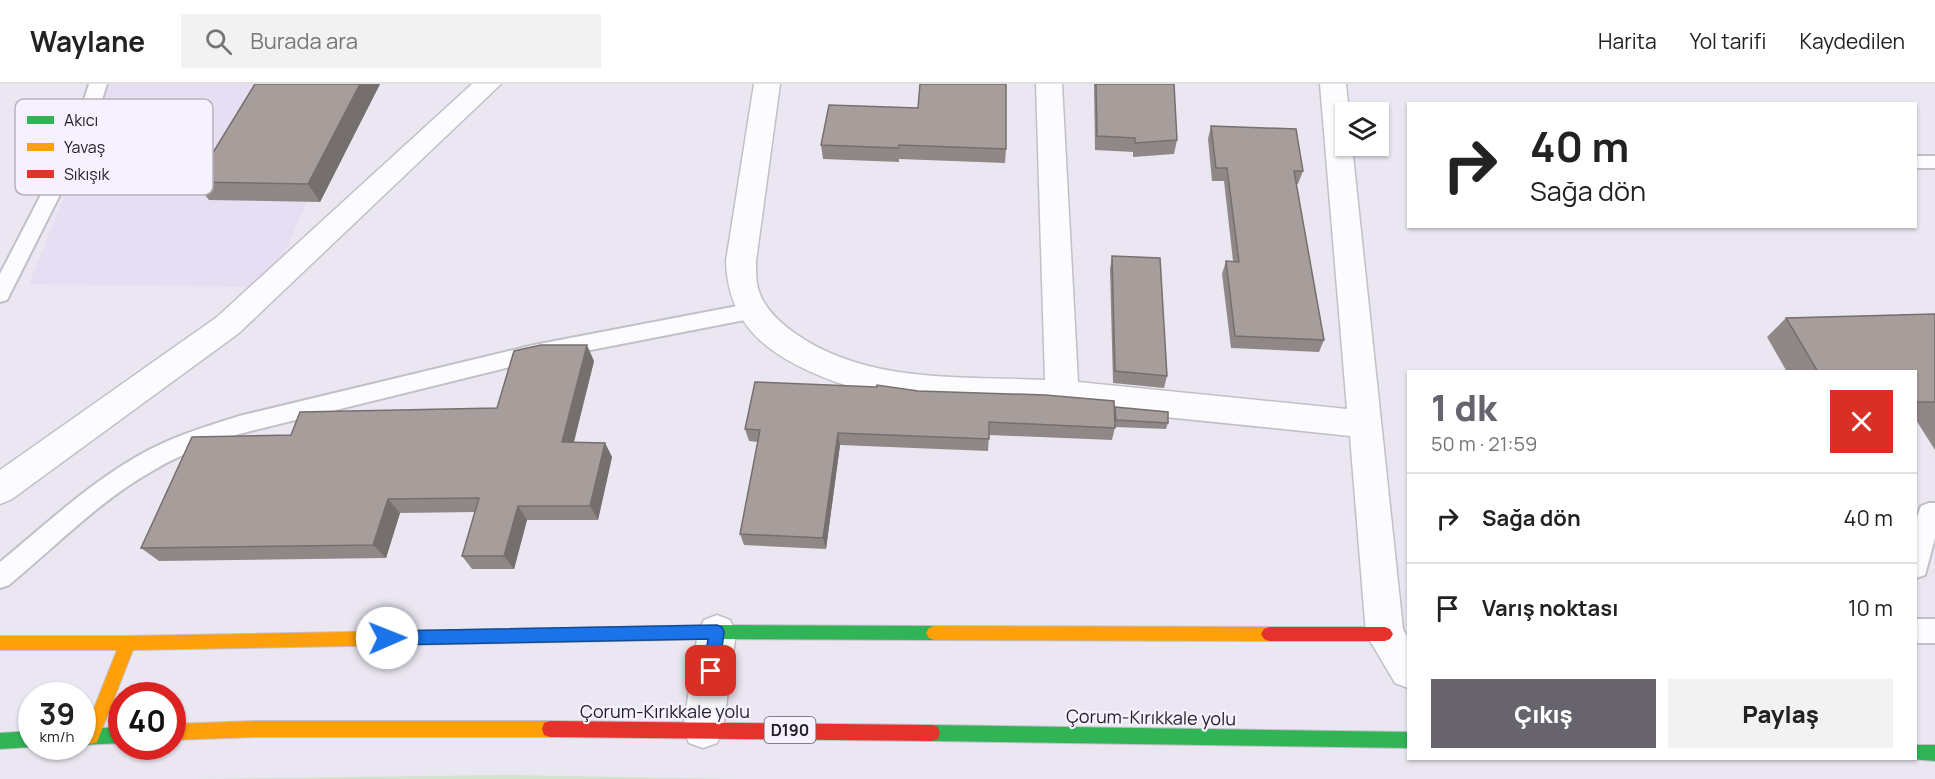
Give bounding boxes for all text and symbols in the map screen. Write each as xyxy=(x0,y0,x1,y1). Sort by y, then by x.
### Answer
search box xyxy=(181,14,601,68)
text: Waylane xyxy=(30,22,145,60)
icon: search xyxy=(202,25,235,58)
text: Burada ara xyxy=(250,26,358,56)
text: Harita xyxy=(1598,27,1657,55)
text: Yol tarifi xyxy=(1690,27,1766,55)
text: Kaydedilen xyxy=(1799,27,1905,55)
legend xyxy=(15,99,213,195)
map controls xyxy=(1335,102,1389,156)
button: layers xyxy=(1335,102,1389,156)
text: Akıcı xyxy=(64,109,98,131)
text: 40 m xyxy=(1530,117,1629,175)
icon: right xyxy=(1431,126,1509,204)
text: Yavaş xyxy=(64,136,105,158)
text: Sıkışık xyxy=(64,163,110,185)
text: Sağa dön xyxy=(1530,172,1646,209)
text: 1 dk xyxy=(1431,383,1497,432)
button: close xyxy=(1830,390,1893,453)
text: 50 m · 21:59 xyxy=(1431,430,1537,457)
icon: right xyxy=(1431,502,1464,535)
text: Sağa dön xyxy=(1482,503,1581,533)
text: 40 m xyxy=(1844,503,1893,533)
icon: arrive xyxy=(1431,592,1464,625)
text: Varış noktası xyxy=(1482,593,1618,623)
text: 10 m xyxy=(1848,593,1893,623)
position arrow xyxy=(355,606,419,670)
pin xyxy=(685,645,736,696)
icon: arrive xyxy=(694,654,727,687)
button: Çıkış xyxy=(1431,679,1656,748)
button: Paylaş xyxy=(1668,679,1893,748)
speed limit sign: 40 xyxy=(108,682,186,760)
text: 39 xyxy=(39,693,75,734)
street label: Çorum-Kırıkkale yolu xyxy=(580,699,750,723)
street label: Çorum-Kırıkkale yolu xyxy=(1066,704,1236,730)
road number: D190 xyxy=(764,717,816,743)
text: km/h xyxy=(40,726,74,747)

